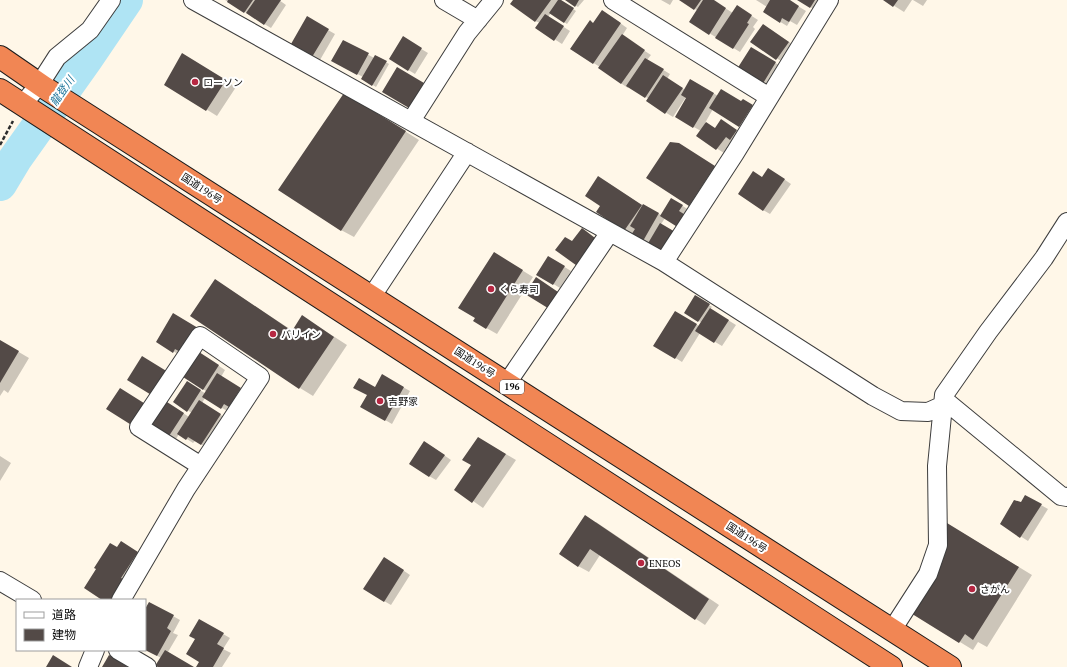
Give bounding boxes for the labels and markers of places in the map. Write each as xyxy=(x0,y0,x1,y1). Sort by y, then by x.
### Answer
place label: ローソン xyxy=(203,76,243,89)
marker: ローソン xyxy=(190,77,200,87)
place label: くら寿司 xyxy=(499,283,539,296)
marker: くら寿司 xyxy=(486,284,496,294)
place label: バリイン xyxy=(281,328,321,341)
marker: バリイン xyxy=(268,329,278,339)
place label: 吉野家 xyxy=(388,395,418,408)
marker: 吉野家 xyxy=(375,396,385,406)
place label: ENEOS xyxy=(649,557,681,570)
marker: ENEOS xyxy=(636,558,646,568)
place label: さがん xyxy=(980,583,1010,596)
marker: さがん xyxy=(967,584,977,594)

